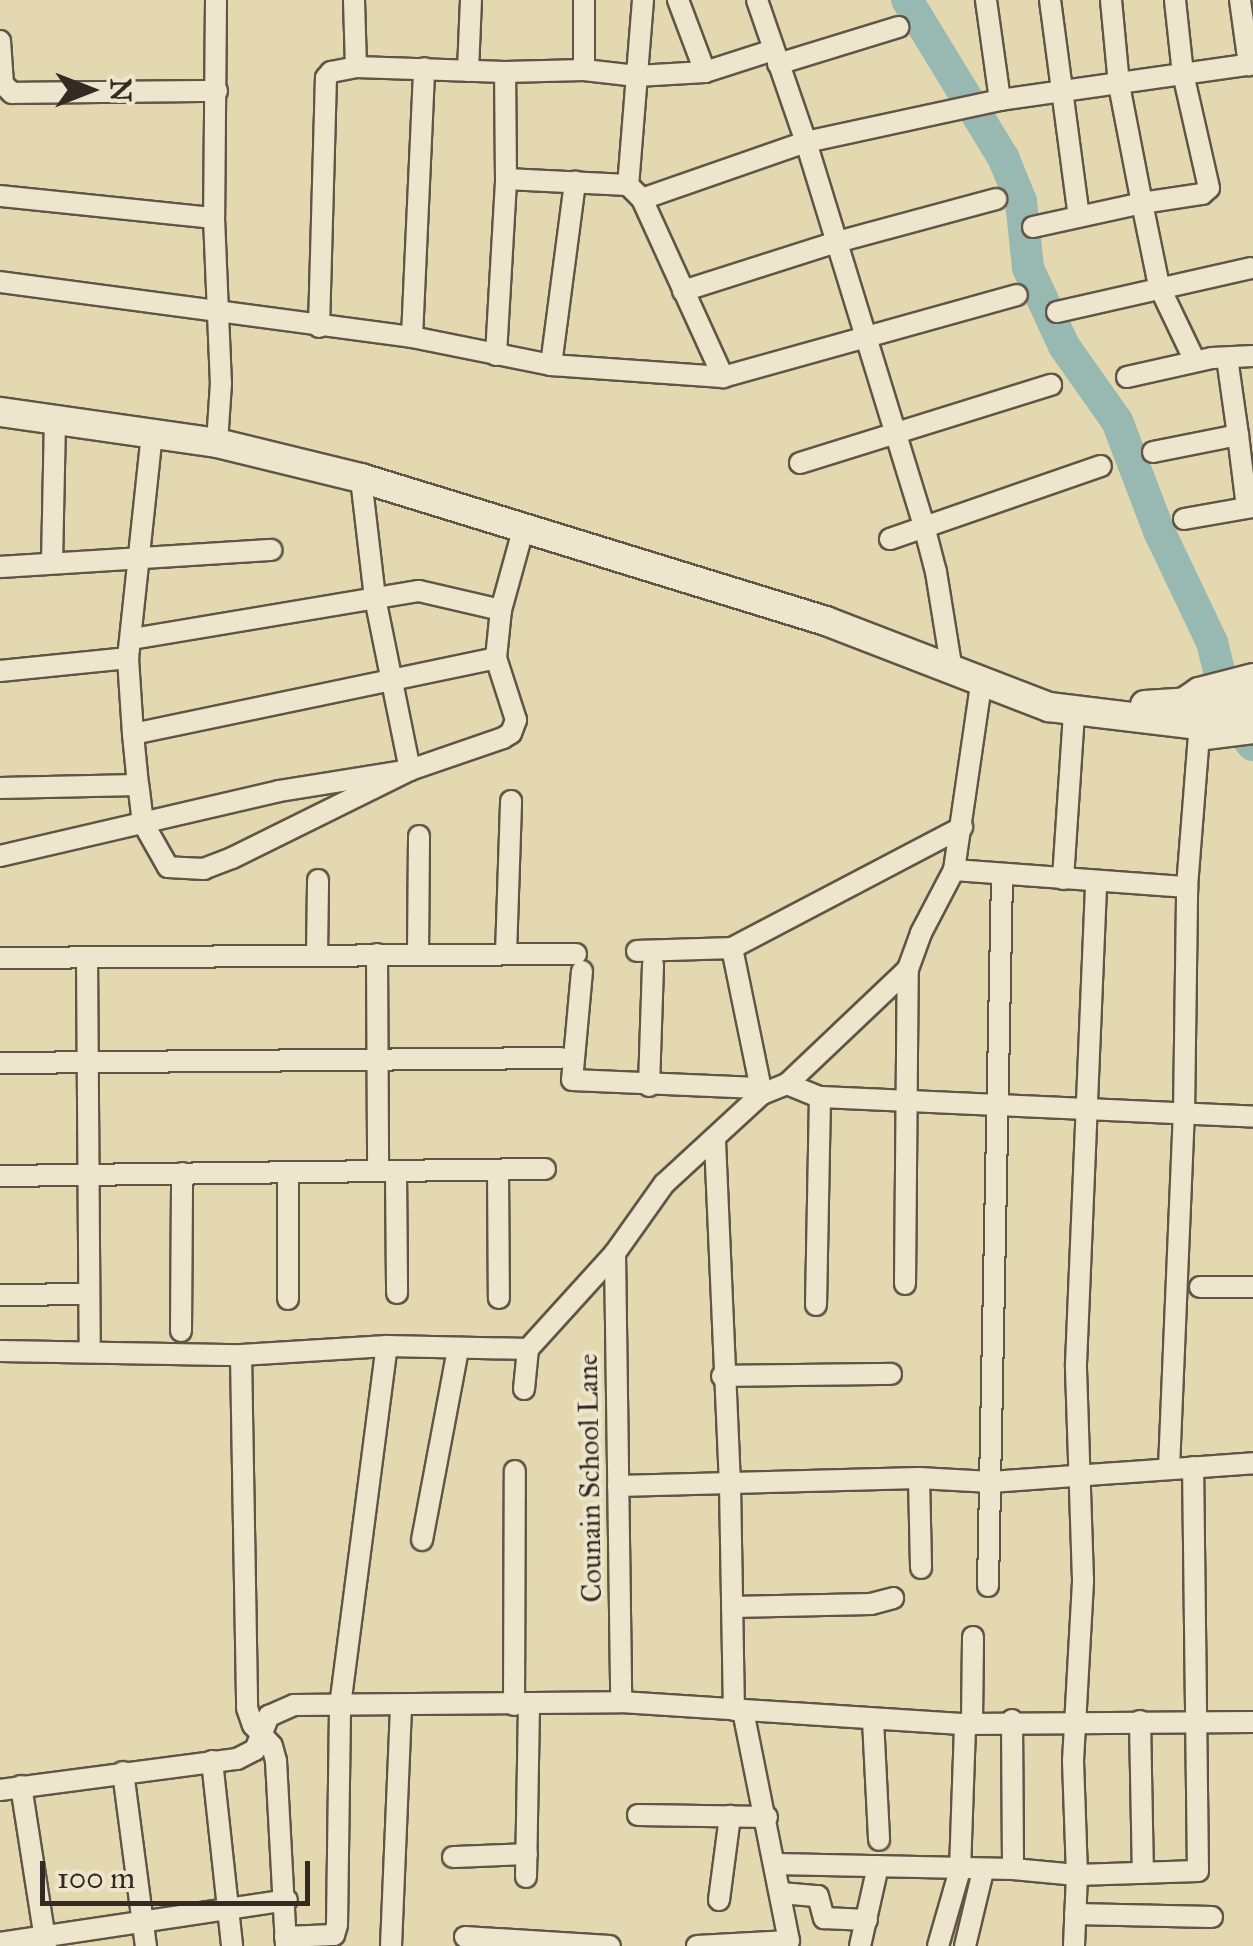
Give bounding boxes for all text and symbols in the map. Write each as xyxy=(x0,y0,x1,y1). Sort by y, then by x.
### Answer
north arrow xyxy=(40,40,140,140)
text: N xyxy=(103,78,138,102)
street label: Counain School Lane xyxy=(571,1353,609,1603)
scale bar xyxy=(45,1841,315,1903)
text: 100 m xyxy=(57,1860,135,1896)

